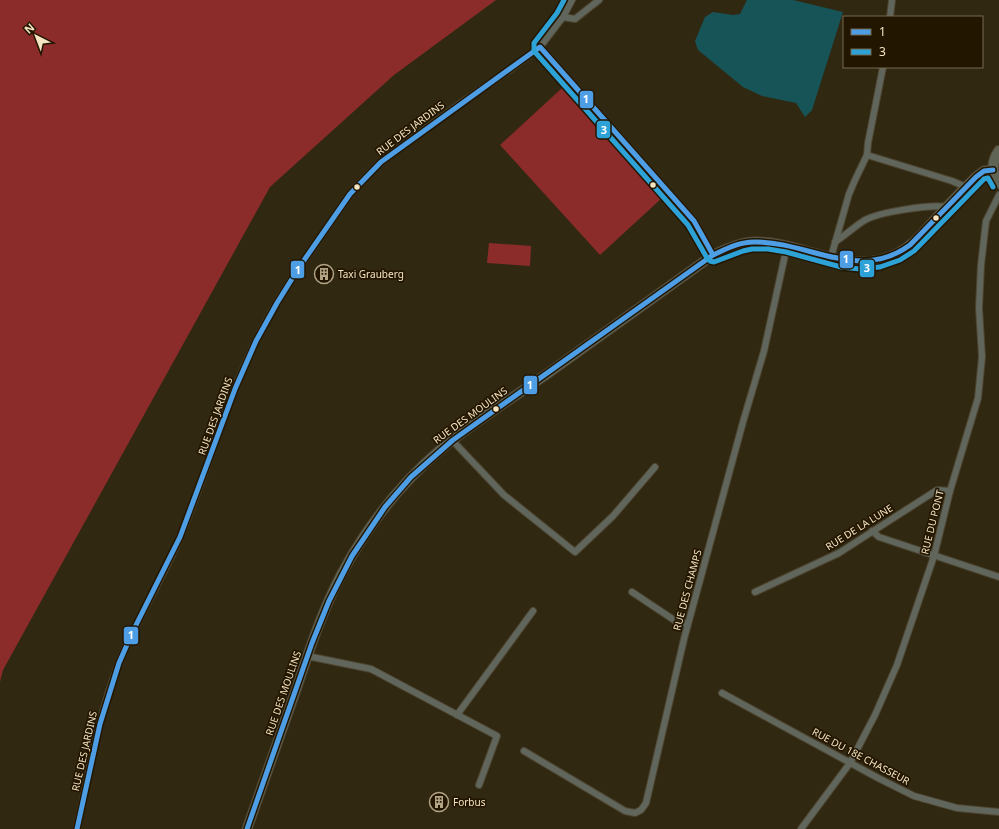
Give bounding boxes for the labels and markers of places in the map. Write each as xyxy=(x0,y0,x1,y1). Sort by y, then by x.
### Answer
unlabelled marker xyxy=(648,180,658,190)
unlabelled marker xyxy=(352,182,362,192)
unlabelled marker xyxy=(931,213,941,223)
building icon: Taxi Grauberg xyxy=(313,263,335,285)
place label: Taxi Grauberg xyxy=(338,267,404,281)
unlabelled marker xyxy=(491,404,501,414)
building icon: Forbus xyxy=(428,791,450,813)
place label: Forbus xyxy=(453,795,486,809)

